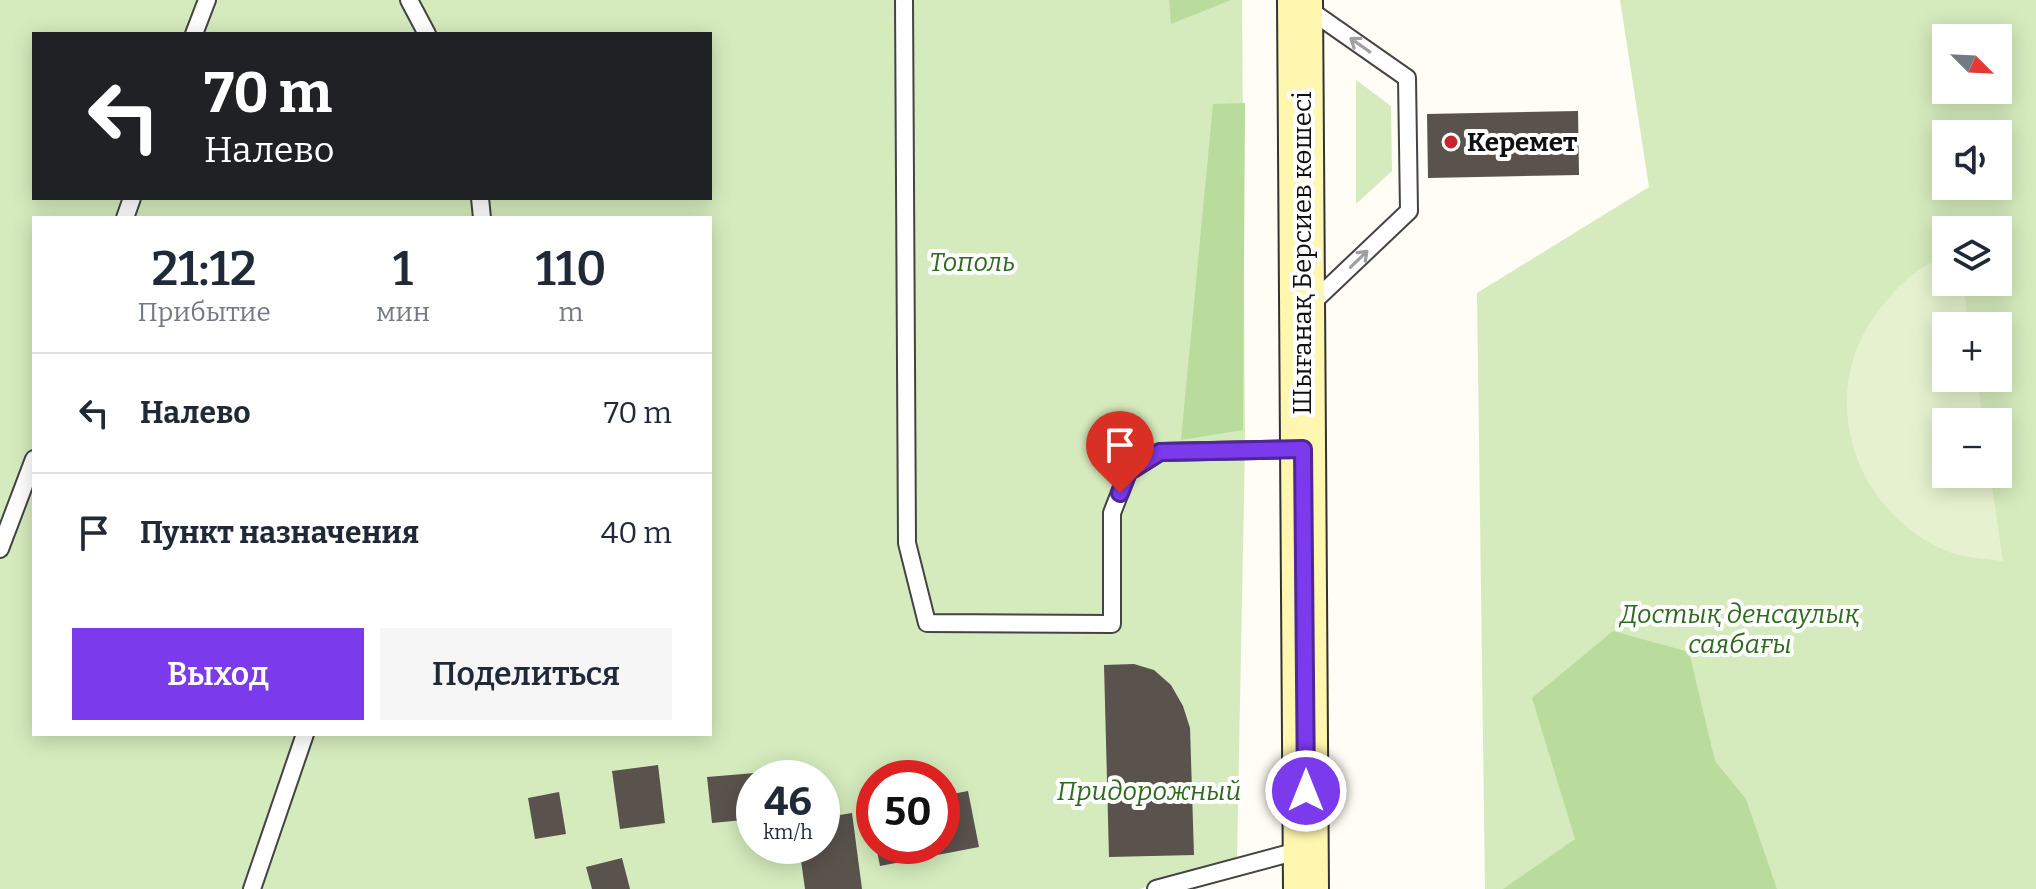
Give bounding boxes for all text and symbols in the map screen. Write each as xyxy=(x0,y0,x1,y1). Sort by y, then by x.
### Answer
north arrow xyxy=(1932,24,2012,104)
map controls xyxy=(1932,24,2012,488)
one-way arrow xyxy=(1349,37,1371,53)
text: 70 m xyxy=(204,60,332,127)
icon: left xyxy=(72,64,176,168)
street label: Шығанақ Берсиев көшесі xyxy=(1287,91,1318,415)
button: sound xyxy=(1932,120,2012,200)
place label: Керемет xyxy=(1467,127,1577,158)
text: Налево xyxy=(204,128,335,172)
marker: Керемет xyxy=(1442,133,1460,151)
button: layers xyxy=(1932,216,2012,296)
text: 21:12 xyxy=(152,240,256,298)
text: 1 xyxy=(393,240,413,298)
text: 110 xyxy=(535,240,607,298)
park label: Тополь xyxy=(929,247,1015,278)
one-way arrow xyxy=(1348,251,1368,269)
text: Прибытие xyxy=(137,297,271,328)
text: мин xyxy=(376,297,430,328)
text: m xyxy=(559,297,583,328)
button: + xyxy=(1932,312,2012,392)
icon: left xyxy=(72,391,116,435)
text: Налево xyxy=(140,395,251,431)
text: 70 m xyxy=(604,395,672,431)
button: − xyxy=(1932,408,2012,488)
pin xyxy=(1086,411,1154,493)
icon: arrive xyxy=(1098,423,1142,467)
icon: arrive xyxy=(72,511,116,555)
text: Пункт назначения xyxy=(140,515,419,551)
text: 40 m xyxy=(601,515,672,551)
park label: Достық денсаулық саябағы xyxy=(1618,599,1860,660)
button: Выход xyxy=(72,628,364,720)
button: Поделиться xyxy=(380,628,672,720)
position arrow xyxy=(1264,749,1348,833)
speed limit sign: 50 xyxy=(856,760,960,864)
park label: Придорожный xyxy=(1057,776,1241,807)
text: 46 xyxy=(764,778,812,826)
text: km/h xyxy=(763,820,813,844)

